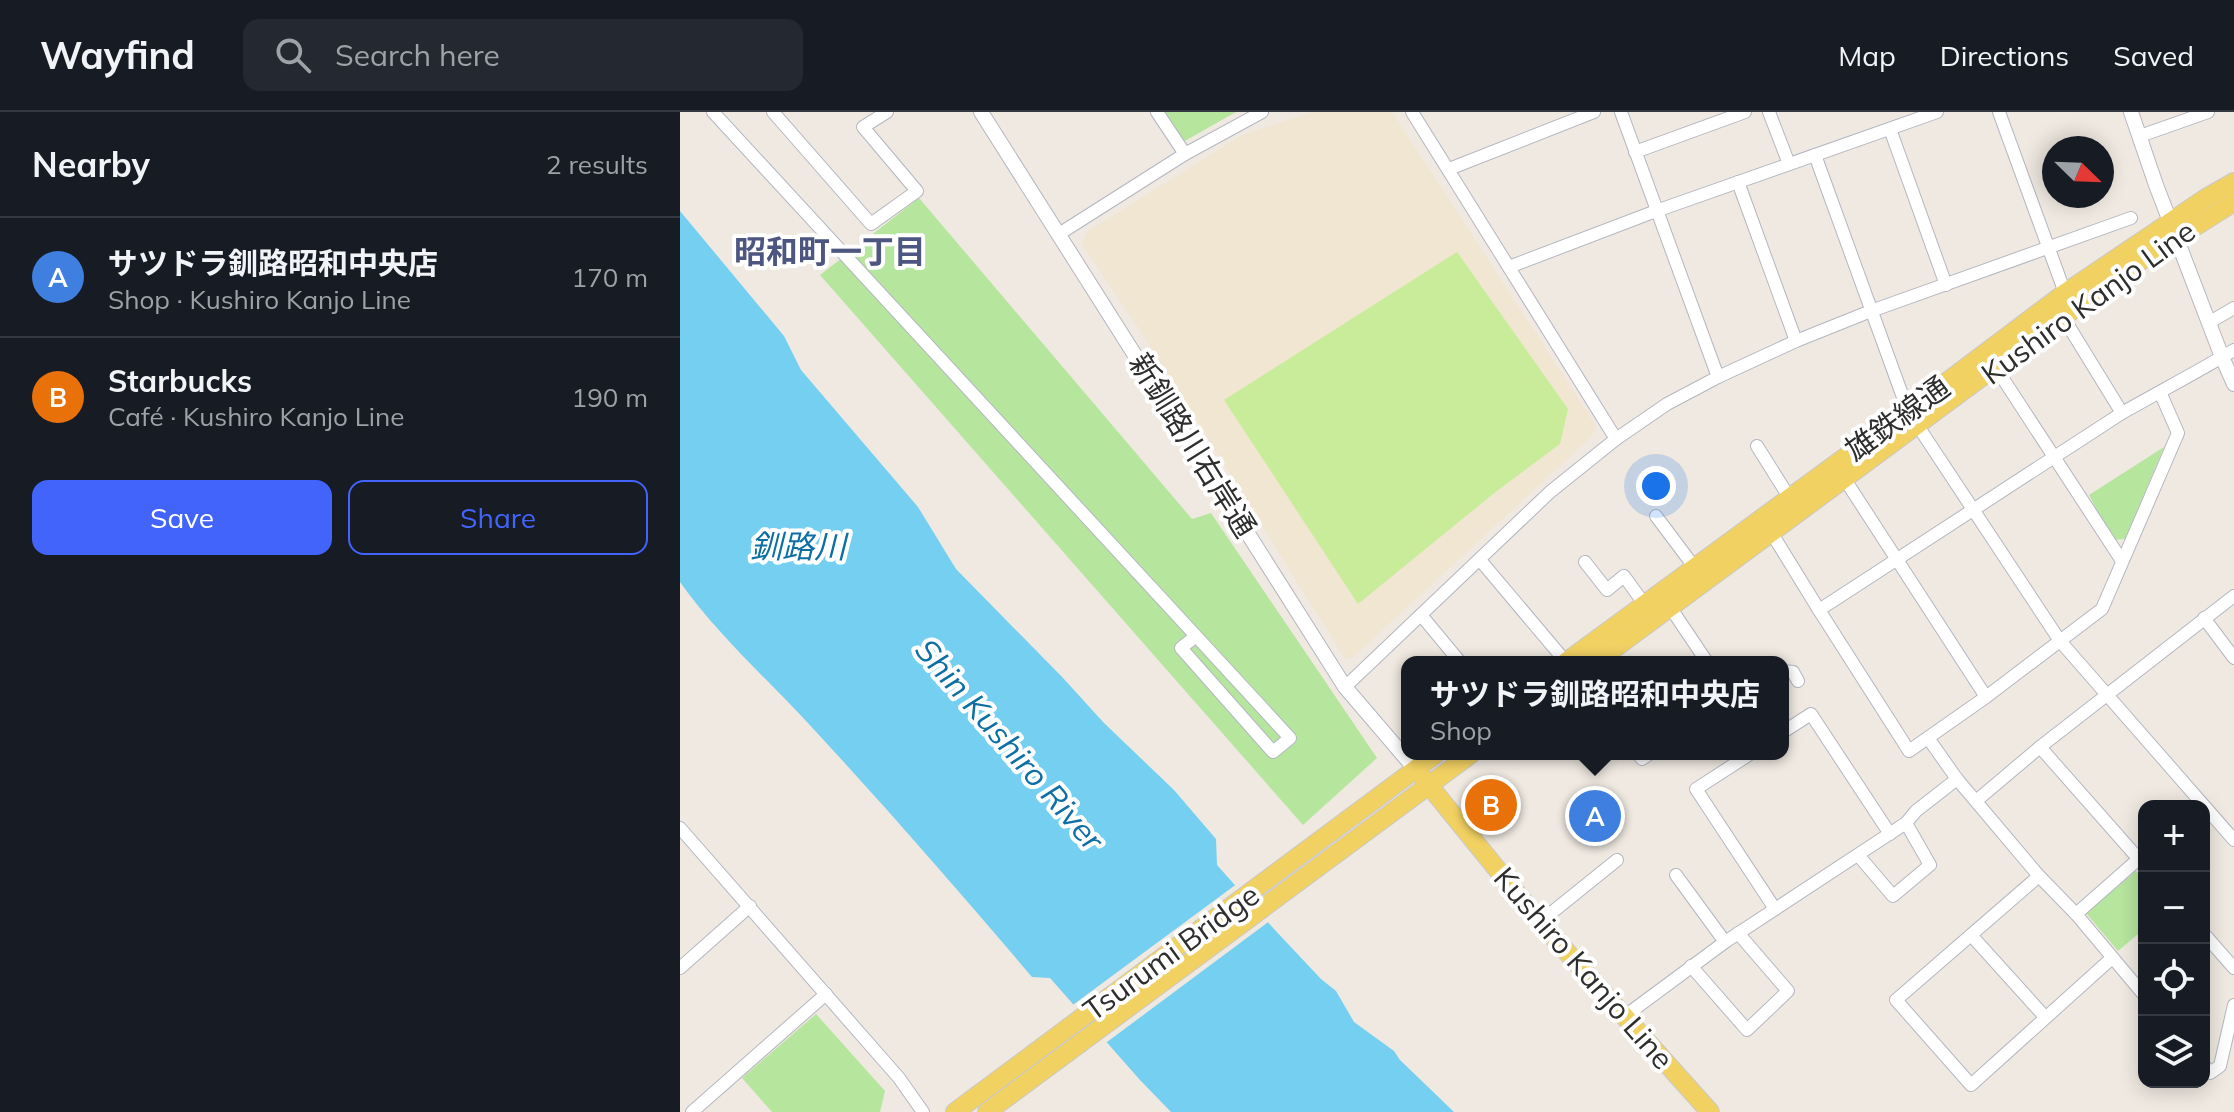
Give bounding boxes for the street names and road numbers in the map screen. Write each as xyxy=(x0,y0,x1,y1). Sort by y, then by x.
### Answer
street label: Kushiro Kanjo Line xyxy=(1974,212,2202,392)
street label: 新釧路川右岸通 xyxy=(1121,346,1265,544)
street label: 雄鉄線通 xyxy=(1837,367,1957,469)
street label: Kushiro Kanjo Line xyxy=(1486,859,1682,1077)
street label: Tsurumi Bridge xyxy=(1076,875,1266,1029)

